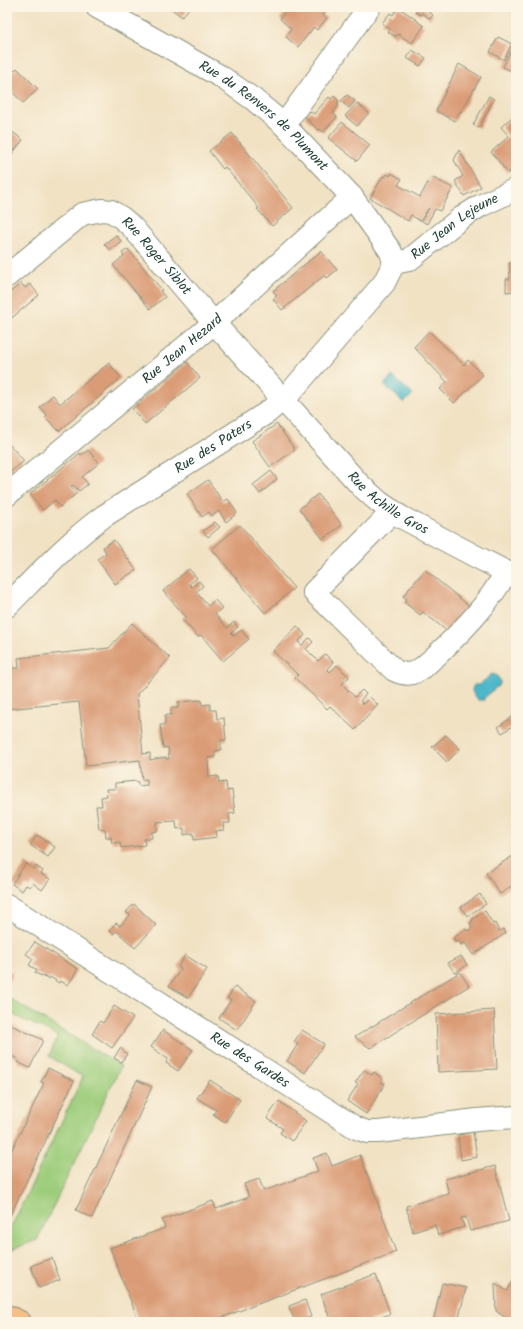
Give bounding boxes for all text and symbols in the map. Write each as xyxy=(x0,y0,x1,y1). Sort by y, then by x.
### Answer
street label: Rue du Renvers de Plumont xyxy=(195,55,334,177)
street label: Rue Jean Lejeune xyxy=(406,188,503,266)
street label: Rue Roger Siblot xyxy=(116,211,197,301)
street label: Rue Jean Hezard xyxy=(137,308,229,390)
street label: Rue des Paters xyxy=(170,414,257,480)
street label: Rue Achille Gros xyxy=(342,467,432,541)
street label: Rue des Gardes xyxy=(205,1026,294,1094)

